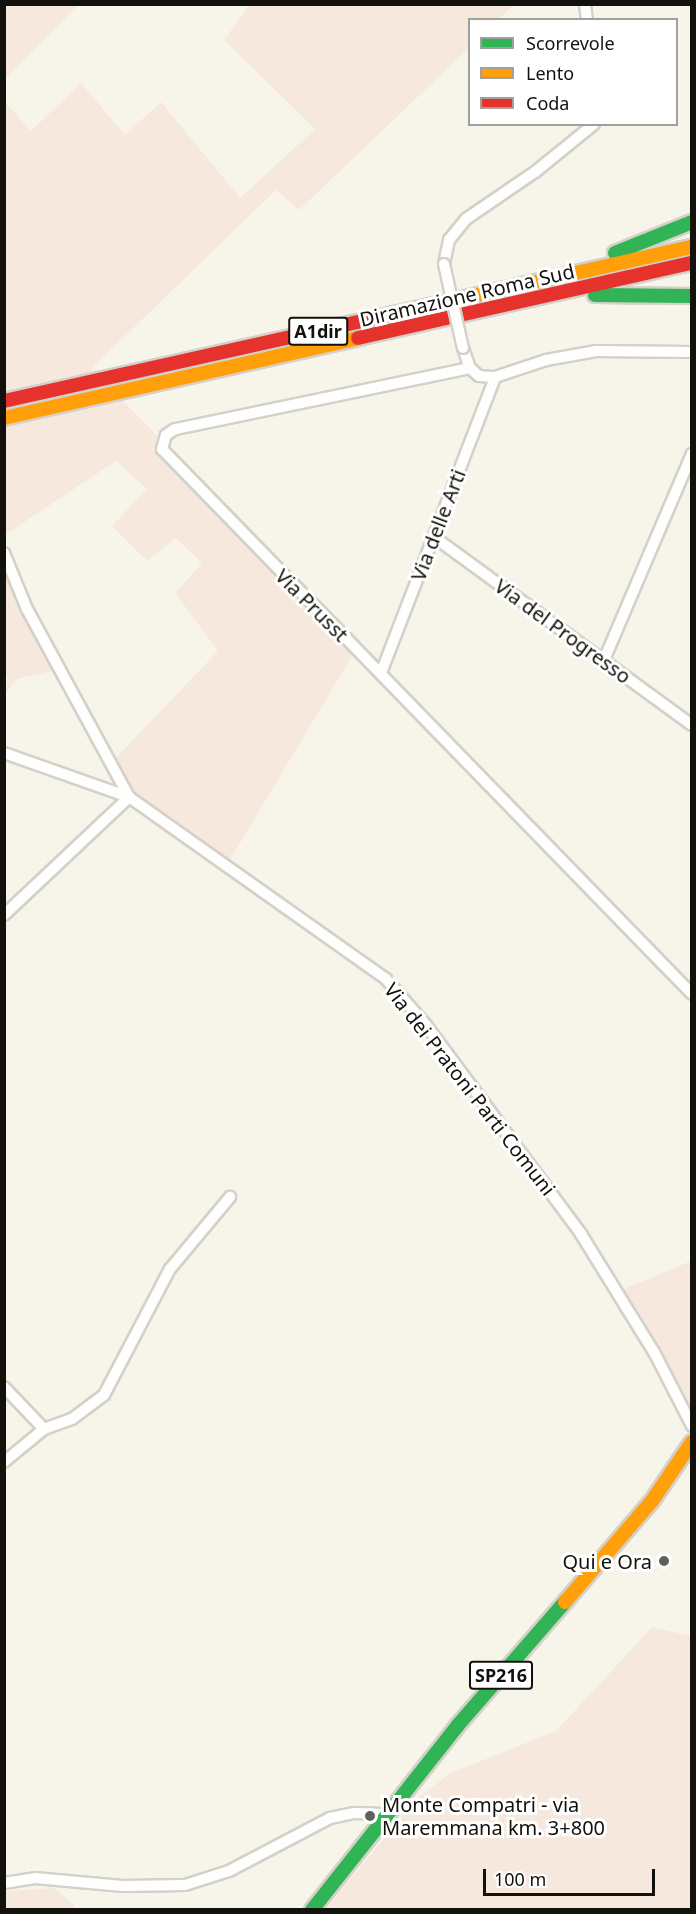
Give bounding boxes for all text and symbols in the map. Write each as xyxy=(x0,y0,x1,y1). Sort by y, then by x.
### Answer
legend xyxy=(468,18,678,126)
text: Scorrevole xyxy=(526,31,615,55)
text: Lento xyxy=(526,61,574,85)
text: Coda xyxy=(526,91,569,115)
street label: Diramazione Roma Sud xyxy=(357,259,577,331)
road number: A1dir xyxy=(288,316,348,346)
street label: Via delle Arti xyxy=(406,466,470,584)
street label: Via Prusst xyxy=(271,564,353,646)
street label: Via del Progresso xyxy=(490,574,636,688)
street label: Via dei Pratoni Parti Comuni xyxy=(380,978,560,1200)
place label: Qui e Ora xyxy=(562,1549,652,1573)
marker: Qui e Ora xyxy=(657,1554,671,1568)
road number: SP216 xyxy=(468,1660,534,1690)
place label: Monte Compatri - via Maremmana km. 3+800 xyxy=(382,1792,605,1839)
marker: Monte Compatri - via Maremmana km. 3+800 xyxy=(363,1809,377,1823)
scale bar xyxy=(486,1857,658,1895)
text: 100 m xyxy=(494,1867,546,1891)

